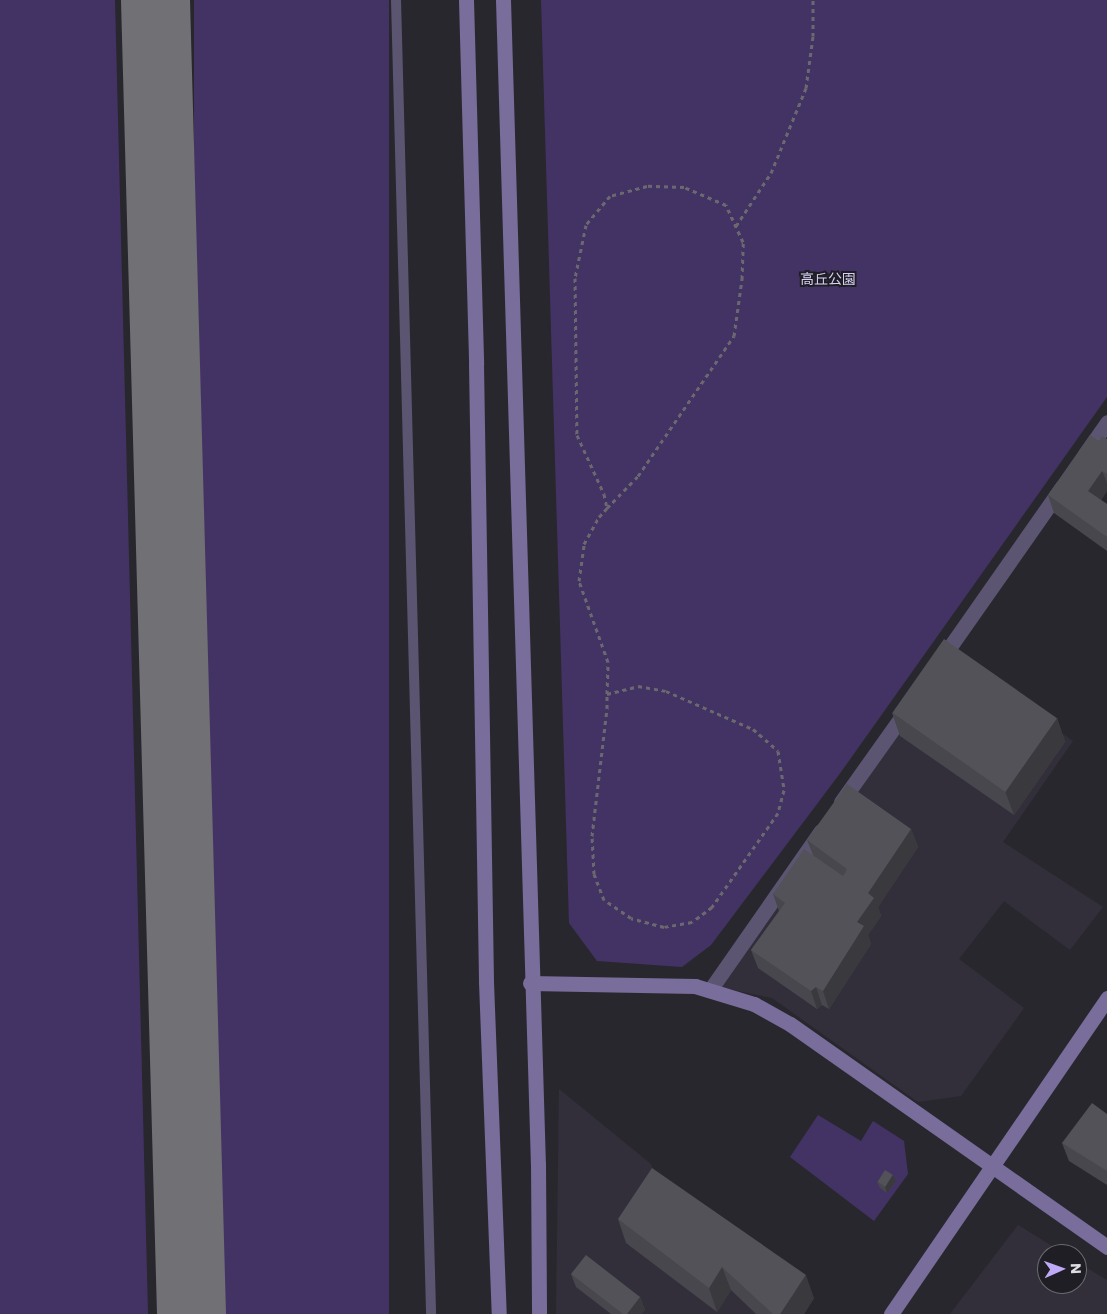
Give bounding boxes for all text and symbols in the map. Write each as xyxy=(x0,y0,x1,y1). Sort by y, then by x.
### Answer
park label: 高丘公園 xyxy=(800,271,856,287)
north arrow xyxy=(1037,1244,1087,1294)
text: N xyxy=(1066,1263,1086,1274)

